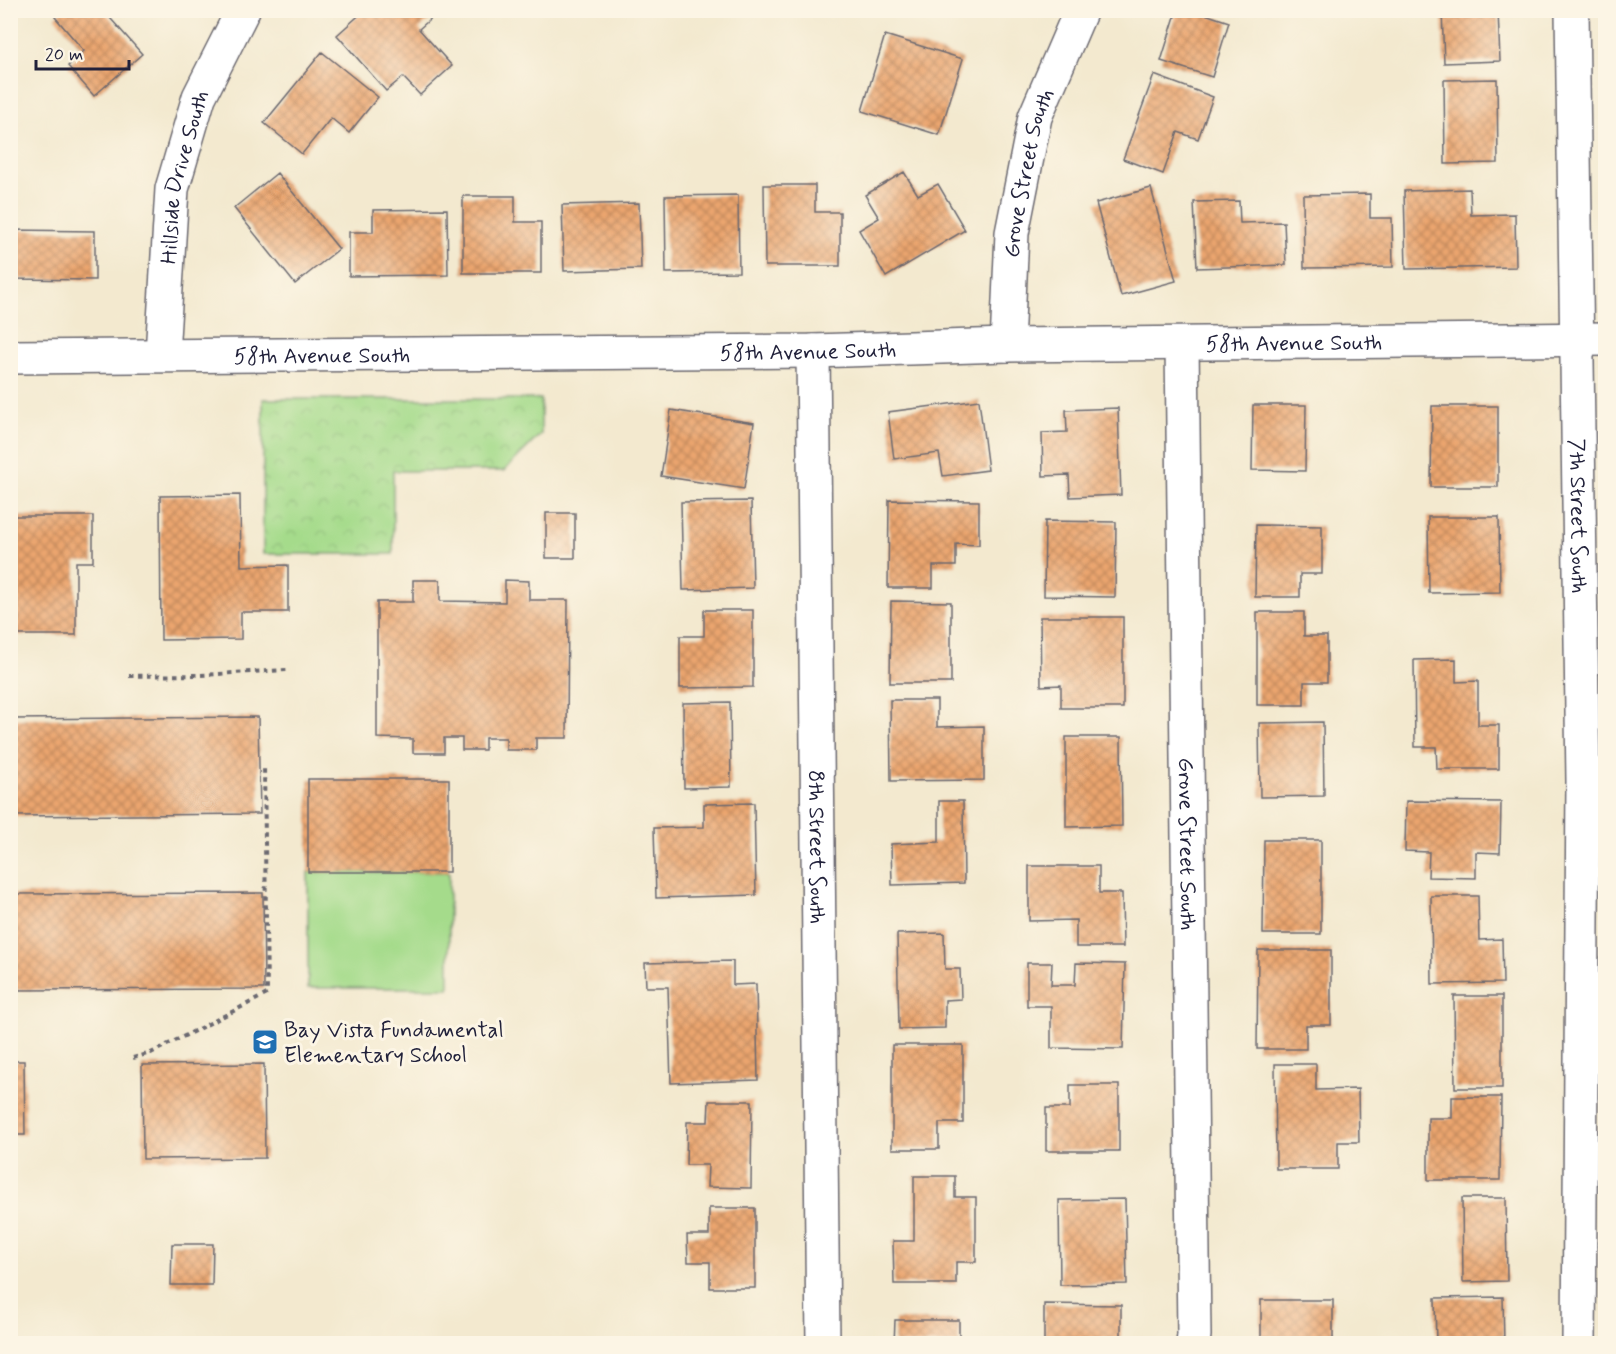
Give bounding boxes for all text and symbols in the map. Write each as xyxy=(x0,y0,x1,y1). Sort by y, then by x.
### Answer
scale bar xyxy=(36,33,129,71)
text: 20 m xyxy=(45,43,83,67)
street label: Grove Street South xyxy=(999,85,1062,258)
street label: Hillside Drive South xyxy=(156,87,216,265)
street label: 58th Avenue South xyxy=(1205,329,1382,359)
street label: 58th Avenue South xyxy=(720,336,897,368)
street label: 58th Avenue South xyxy=(234,342,410,371)
street label: 7th Street South xyxy=(1562,438,1592,594)
street label: Grove Street South xyxy=(1171,757,1201,931)
street label: 8th Street South xyxy=(801,770,831,924)
place label: Bay Vista Fundamental Elementary School xyxy=(284,1017,504,1070)
school or university icon: Bay Vista Fundamental Elementary School xyxy=(250,1027,280,1057)

